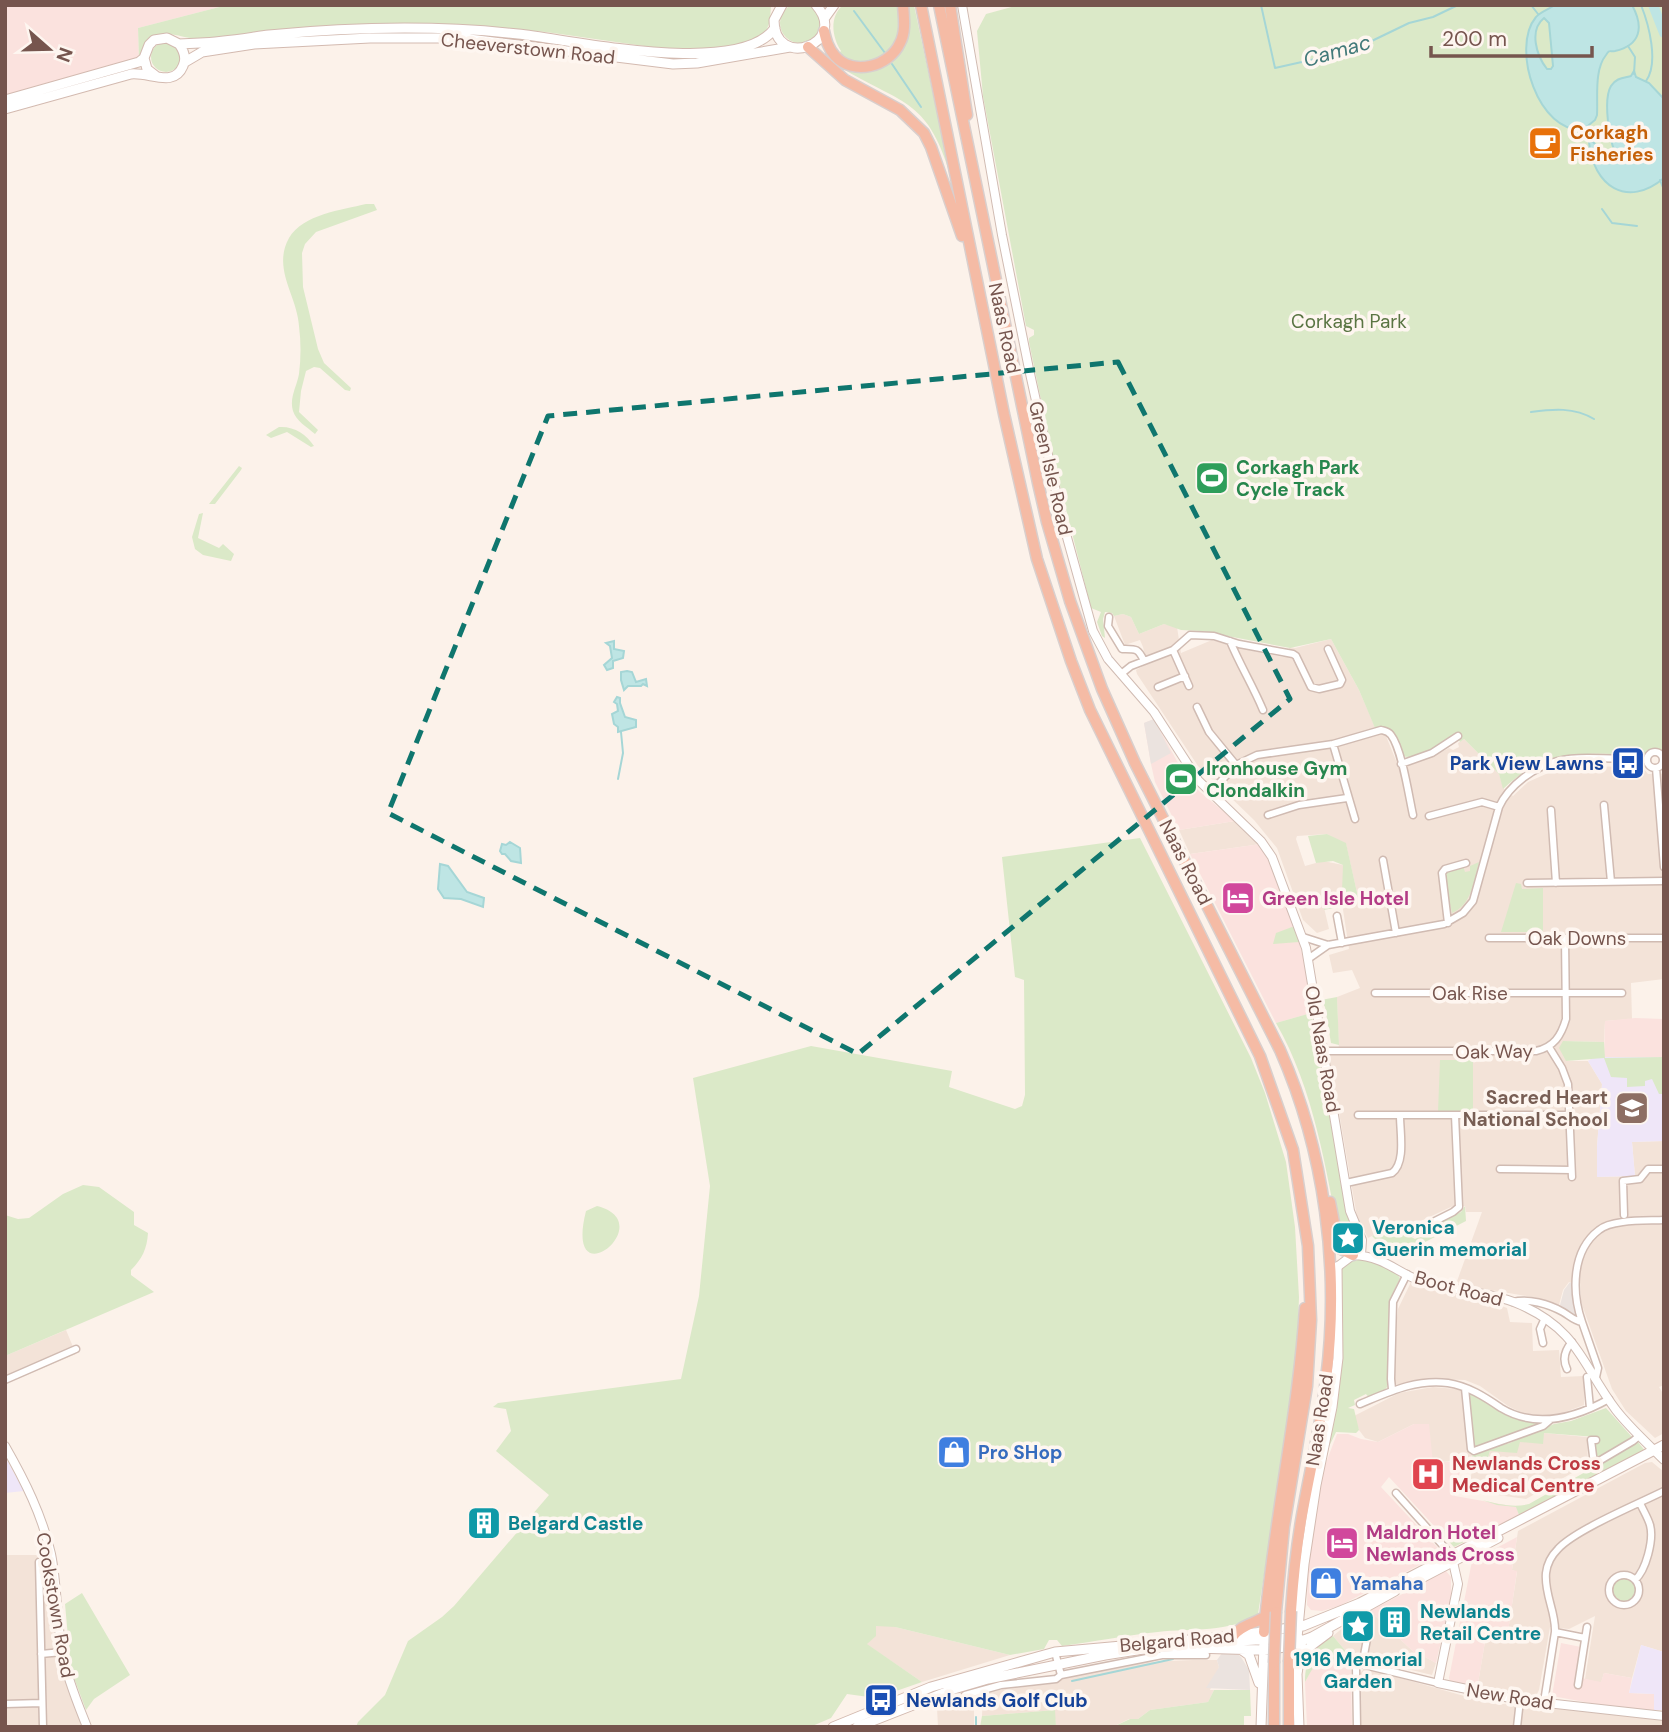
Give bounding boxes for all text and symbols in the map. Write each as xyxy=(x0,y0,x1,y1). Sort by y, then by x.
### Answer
north arrow xyxy=(14,14,84,84)
scale bar xyxy=(1431,14,1592,58)
text: 200 m xyxy=(1442,25,1507,53)
street label: Cheeverstown Road xyxy=(440,27,616,70)
water label: Camac xyxy=(1300,28,1374,74)
text: N xyxy=(50,44,79,65)
place label: Corkagh Fisheries xyxy=(1570,120,1654,167)
cafe icon: Corkagh Fisheries xyxy=(1526,124,1564,162)
street label: Naas Road xyxy=(983,280,1026,376)
park label: Corkagh Park xyxy=(1291,309,1407,334)
street label: Green Isle Road xyxy=(1023,399,1078,538)
place label: Corkagh Park Cycle Track xyxy=(1236,455,1360,502)
sports icon: Corkagh Park Cycle Track xyxy=(1193,459,1231,497)
bus stop icon: Park View Lawns xyxy=(1609,744,1647,782)
place label: Park View Lawns xyxy=(1450,751,1604,776)
place label: Ironhouse Gym Clondalkin xyxy=(1206,756,1347,803)
sports icon: Ironhouse Gym Clondalkin xyxy=(1162,760,1200,798)
street label: Naas Road xyxy=(1153,815,1218,909)
hotel icon: Green Isle Hotel xyxy=(1219,879,1257,917)
place label: Green Isle Hotel xyxy=(1262,886,1409,911)
street label: Oak Downs xyxy=(1528,926,1626,951)
street label: Oak Rise xyxy=(1432,981,1508,1006)
street label: Old Naas Road xyxy=(1299,984,1346,1115)
street label: Oak Way xyxy=(1455,1038,1534,1065)
place label: Sacred Heart National School xyxy=(1463,1085,1608,1132)
school or university icon: Sacred Heart National School xyxy=(1613,1089,1651,1127)
place label: Veronica Guerin memorial xyxy=(1372,1215,1527,1262)
place icon: Veronica Guerin memorial xyxy=(1329,1219,1367,1257)
street label: Boot Road xyxy=(1412,1265,1506,1312)
street label: Naas Road xyxy=(1300,1372,1339,1468)
shop icon: Pro SHop xyxy=(935,1433,973,1471)
place label: Pro SHop xyxy=(978,1440,1062,1465)
place label: Newlands Cross Medical Centre xyxy=(1452,1451,1601,1498)
hospital icon: Newlands Cross Medical Centre xyxy=(1409,1455,1447,1493)
building icon: Belgard Castle xyxy=(465,1504,503,1542)
place label: Belgard Castle xyxy=(508,1511,643,1536)
place label: Maldron Hotel Newlands Cross xyxy=(1366,1520,1515,1567)
hotel icon: Maldron Hotel Newlands Cross xyxy=(1323,1524,1361,1562)
street label: Cookstown Road xyxy=(30,1530,81,1680)
shop icon: Yamaha xyxy=(1307,1564,1345,1602)
place label: Yamaha xyxy=(1350,1571,1424,1596)
place label: Newlands Retail Centre xyxy=(1420,1599,1541,1646)
building icon: Newlands Retail Centre xyxy=(1376,1603,1414,1641)
place icon: 1916 Memorial Garden xyxy=(1339,1607,1377,1645)
street label: Belgard Road xyxy=(1119,1623,1236,1658)
place label: 1916 Memorial Garden xyxy=(1293,1647,1423,1694)
street label: New Road xyxy=(1465,1677,1555,1716)
bus stop icon: Newlands Golf Club xyxy=(862,1681,900,1719)
place label: Newlands Golf Club xyxy=(906,1688,1088,1713)

